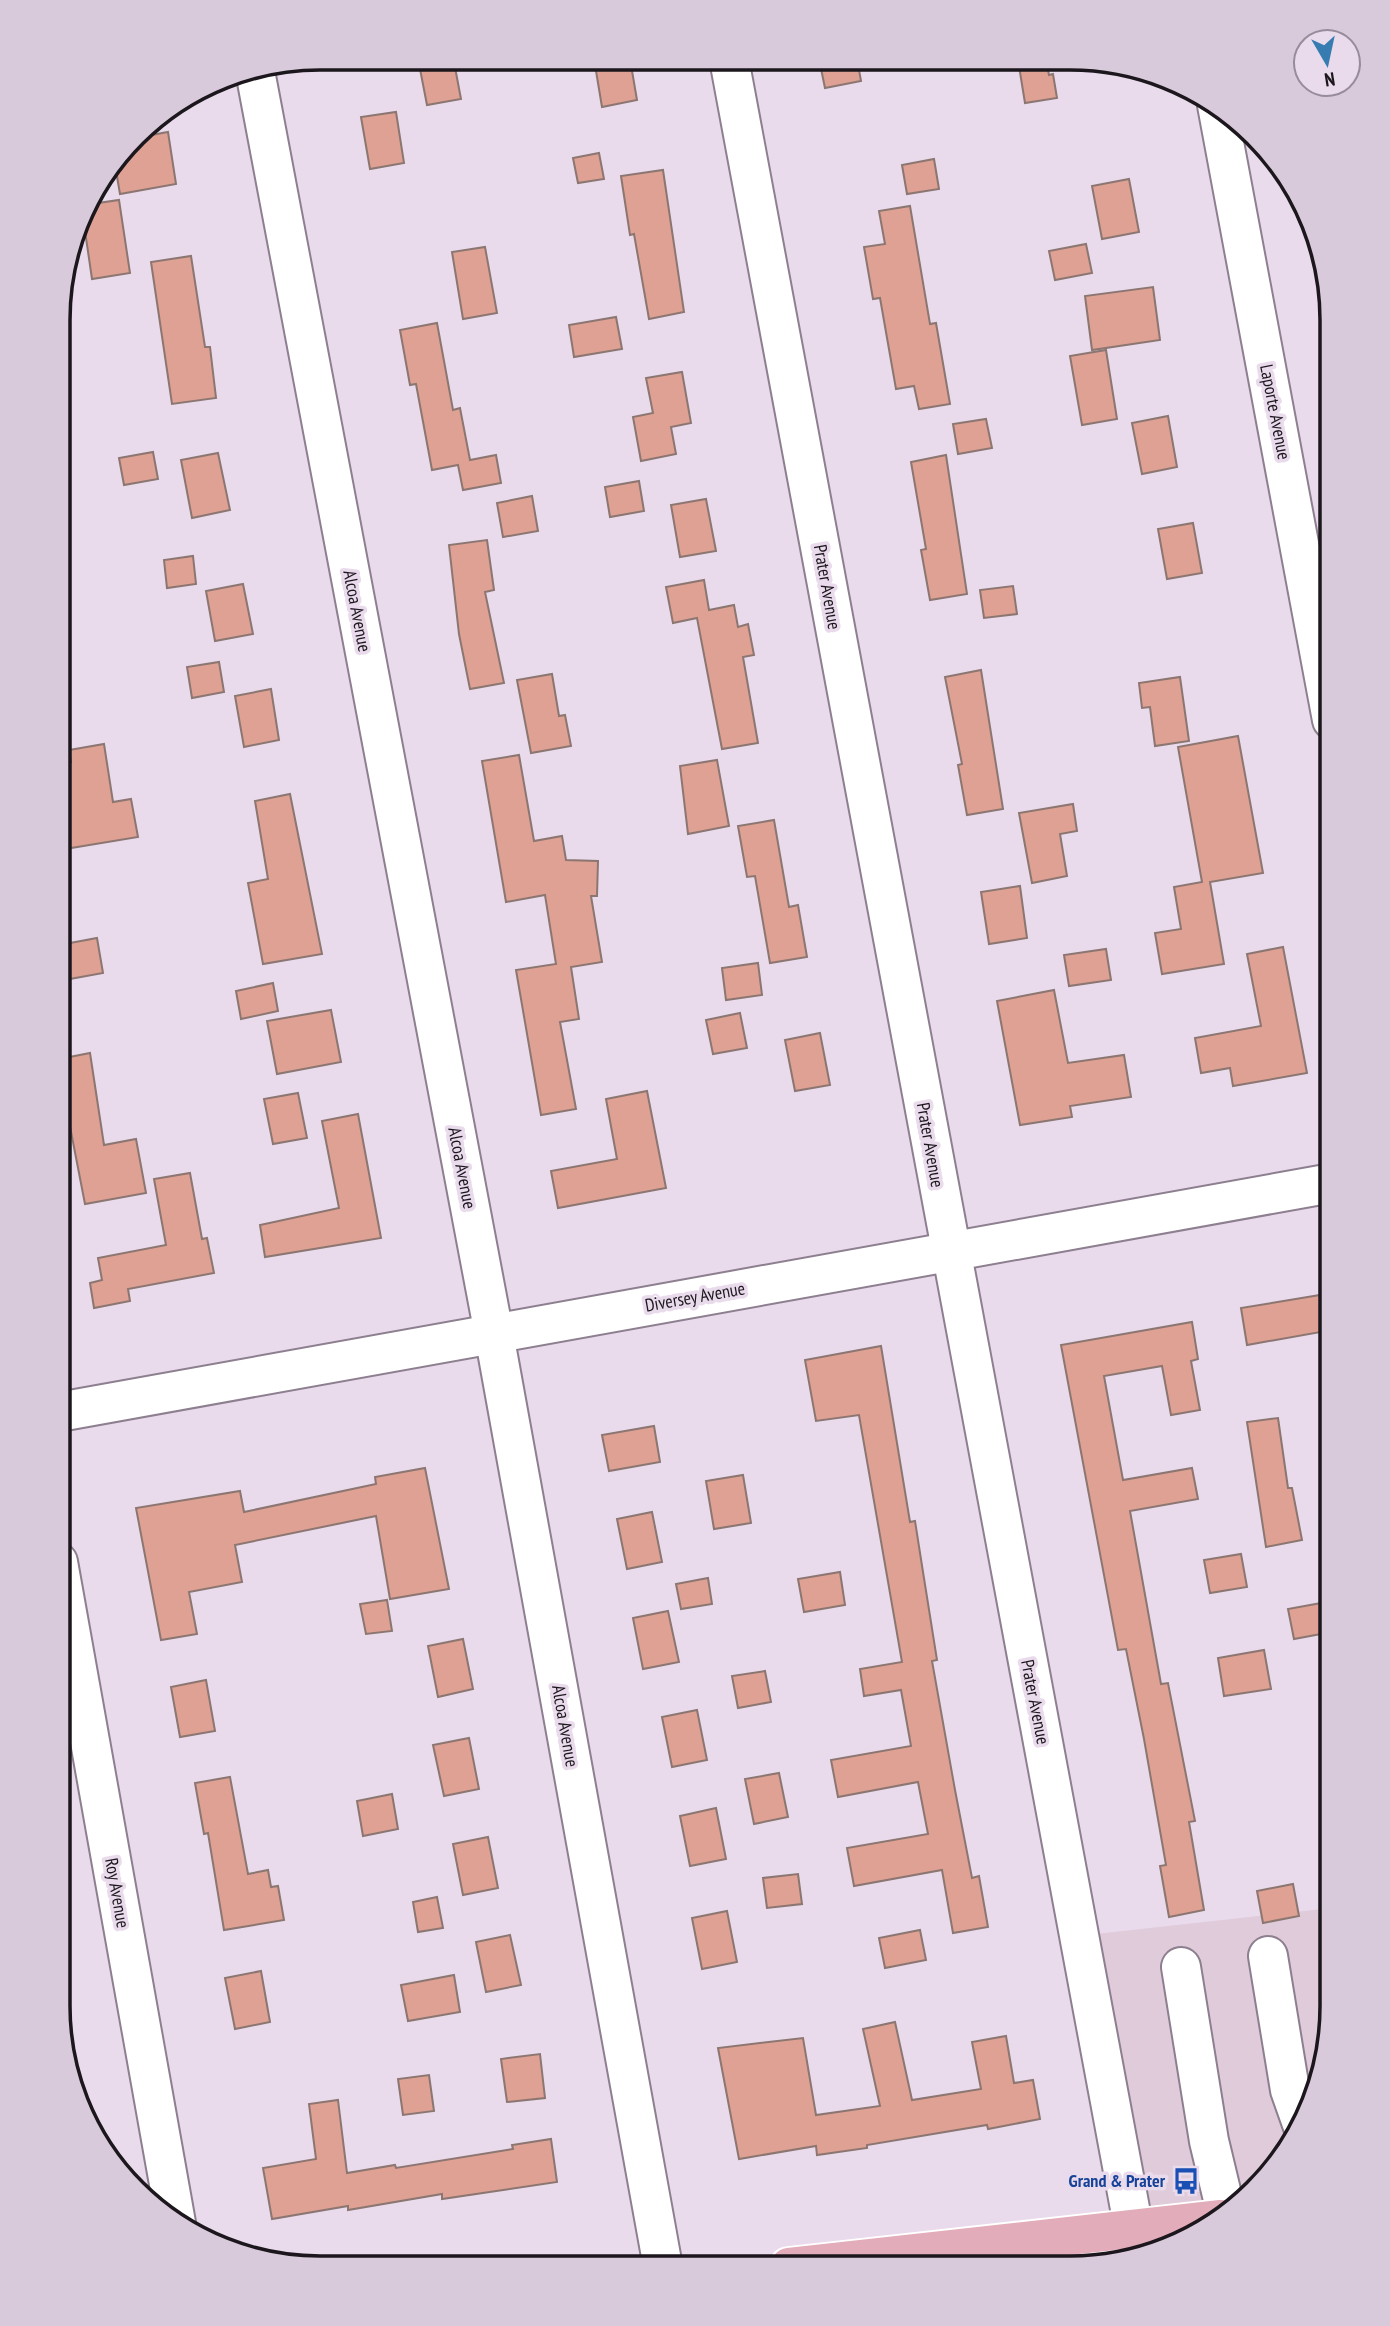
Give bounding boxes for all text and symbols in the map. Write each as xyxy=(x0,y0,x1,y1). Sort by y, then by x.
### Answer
north arrow xyxy=(1292,28,1362,98)
text: N xyxy=(1323,67,1337,92)
street label: Laporte Avenue xyxy=(1255,362,1296,461)
street label: Prater Avenue xyxy=(809,543,846,631)
street label: Alcoa Avenue xyxy=(338,568,377,654)
street label: Prater Avenue xyxy=(912,1101,949,1189)
street label: Alcoa Avenue xyxy=(443,1125,482,1211)
street label: Diversey Avenue xyxy=(643,1276,747,1317)
street label: Prater Avenue xyxy=(1016,1658,1055,1746)
street label: Alcoa Avenue xyxy=(547,1683,584,1769)
street label: Roy Avenue xyxy=(100,1856,135,1930)
bus stop icon: Grand & Prater xyxy=(1171,2166,1201,2196)
place label: Grand & Prater xyxy=(1069,2169,1166,2192)

